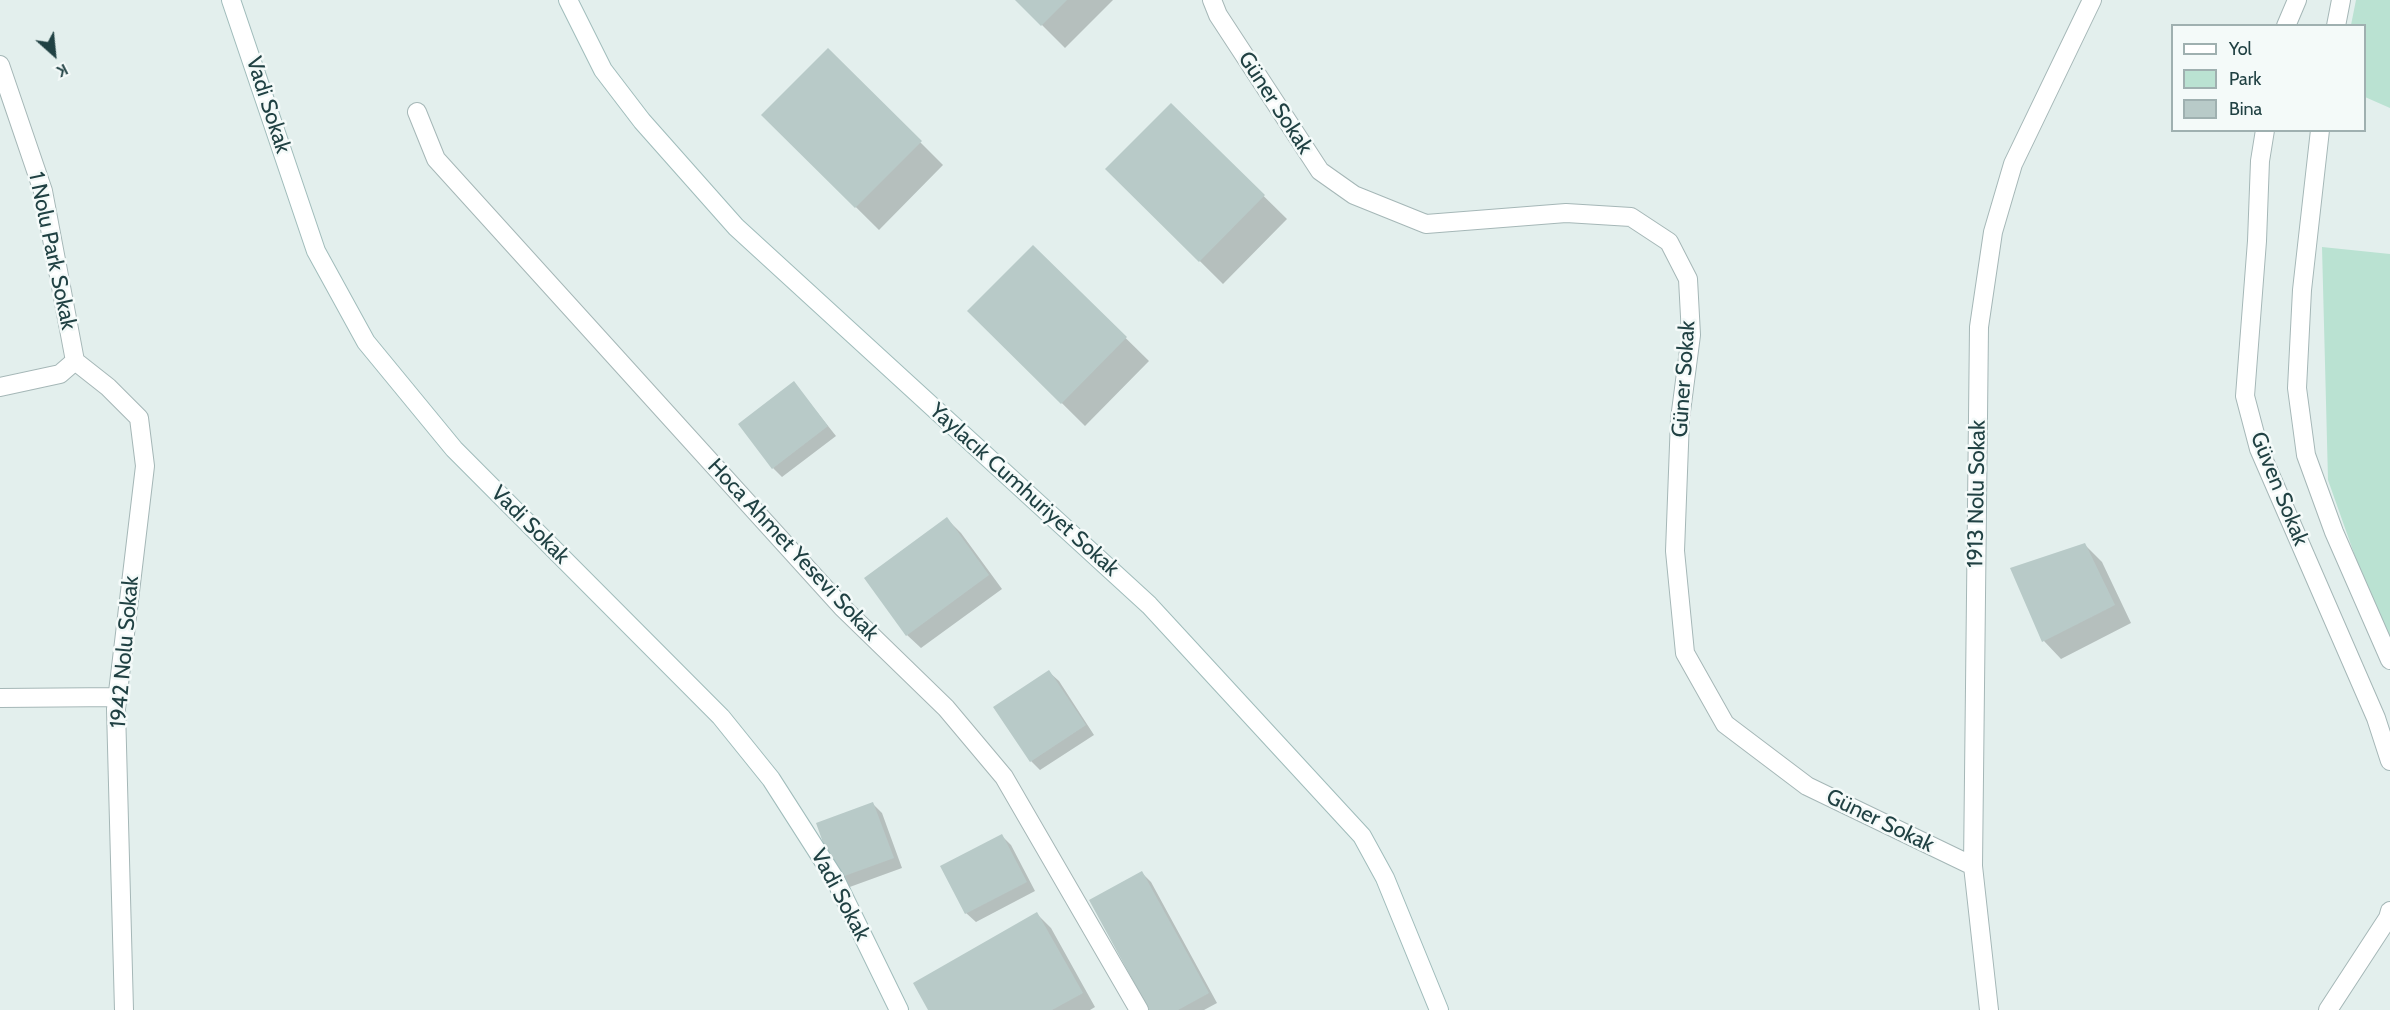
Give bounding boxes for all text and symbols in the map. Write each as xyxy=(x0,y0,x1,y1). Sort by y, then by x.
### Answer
north arrow xyxy=(24,24,84,84)
legend xyxy=(2171,24,2366,132)
text: Yol xyxy=(2229,38,2252,60)
street label: Güner Sokak xyxy=(1232,47,1318,159)
street label: Vadi Sokak xyxy=(240,53,296,157)
text: K xyxy=(54,60,71,81)
text: Park xyxy=(2229,68,2261,90)
text: Bina xyxy=(2229,98,2262,120)
street label: 1 Nolu Park Sokak xyxy=(22,170,82,332)
street label: Güner Sokak xyxy=(1667,320,1701,438)
street label: Yaylacık Cumhuriyet Sokak xyxy=(924,398,1124,582)
street label: 1913 Nolu Sokak xyxy=(1963,420,1991,568)
street label: Güven Sokak xyxy=(2244,428,2314,550)
street label: Hoca Ahmet Yesevi Sokak xyxy=(702,454,884,646)
street label: Vadi Sokak xyxy=(485,480,575,570)
street label: 1942 Nolu Sokak xyxy=(105,575,145,729)
street label: Güner Sokak xyxy=(1822,784,1938,858)
street label: Vadi Sokak xyxy=(805,845,875,945)

